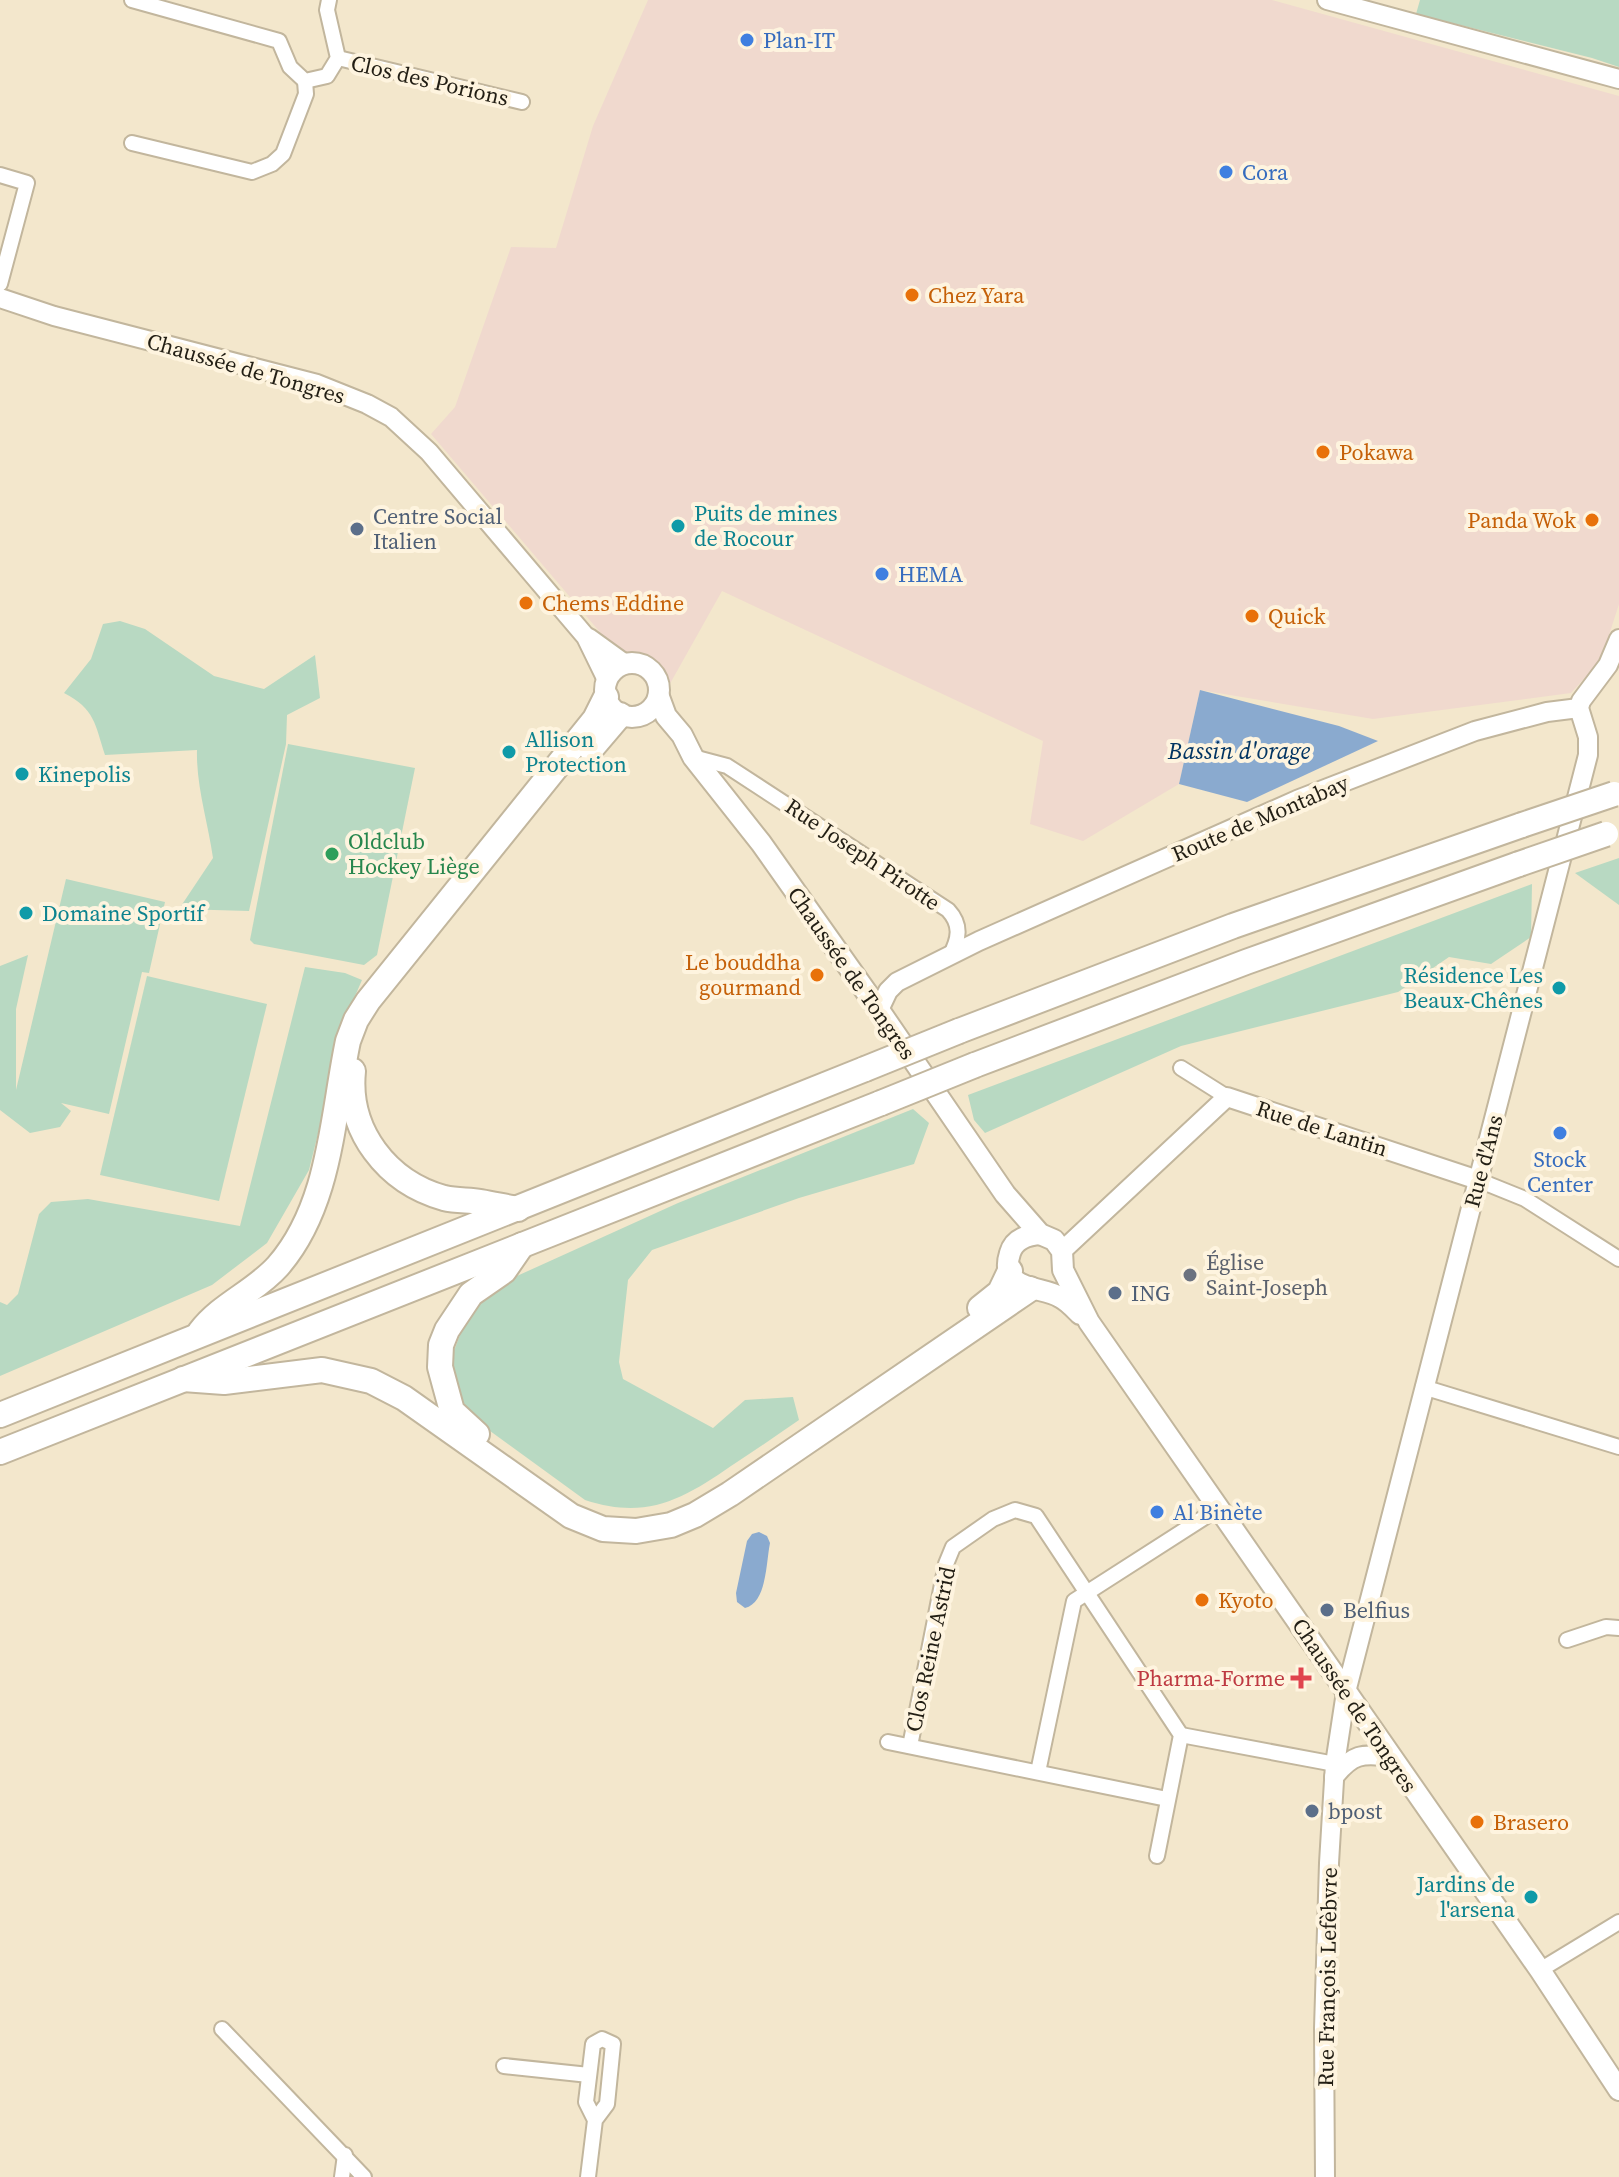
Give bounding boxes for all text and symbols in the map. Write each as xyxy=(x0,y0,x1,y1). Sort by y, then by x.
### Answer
place label: Plan-IT xyxy=(763,25,835,55)
marker: Plan-IT xyxy=(738,31,756,49)
street label: Clos des Porions xyxy=(348,47,512,113)
place label: Cora xyxy=(1242,157,1289,187)
marker: Cora xyxy=(1217,163,1235,181)
place label: Chez Yara xyxy=(928,280,1025,310)
marker: Chez Yara xyxy=(903,286,921,304)
street label: Chaussée de Tongres xyxy=(144,325,348,411)
place label: Pokawa xyxy=(1339,437,1415,467)
marker: Pokawa xyxy=(1314,443,1332,461)
place label: Puits de mines de Rocour xyxy=(694,498,837,553)
place label: Centre Social Italien xyxy=(373,501,502,556)
place label: Panda Wok xyxy=(1467,505,1577,535)
marker: Panda Wok xyxy=(1583,511,1601,529)
marker: Puits de mines de Rocour xyxy=(669,517,687,535)
marker: Centre Social Italien xyxy=(348,520,366,538)
place label: HEMA xyxy=(898,559,963,589)
marker: HEMA xyxy=(873,565,891,583)
place label: Chems Eddine xyxy=(542,588,684,618)
marker: Chems Eddine xyxy=(517,594,535,612)
place label: Quick xyxy=(1268,601,1326,631)
marker: Quick xyxy=(1243,607,1261,625)
place label: Allison Protection xyxy=(525,724,627,779)
water label: Bassin d'orage xyxy=(1167,734,1311,767)
marker: Allison Protection xyxy=(500,743,518,761)
place label: Kinepolis xyxy=(38,759,131,789)
marker: Kinepolis xyxy=(13,765,31,783)
street label: Route de Montabay xyxy=(1167,767,1354,869)
street label: Rue Joseph Pirotte xyxy=(780,791,946,917)
place label: Oldclub Hockey Liège xyxy=(348,826,480,881)
marker: Oldclub Hockey Liège xyxy=(323,845,341,863)
street label: Chaussée de Tongres xyxy=(781,881,923,1065)
place label: Domaine Sportif xyxy=(42,898,206,928)
marker: Domaine Sportif xyxy=(17,904,35,922)
place label: Le bouddha gourmand xyxy=(685,947,802,1002)
place label: Résidence Les Beaux-Chênes xyxy=(1404,960,1543,1015)
marker: Le bouddha gourmand xyxy=(808,966,826,984)
marker: Résidence Les Beaux-Chênes xyxy=(1550,979,1568,997)
street label: Rue de Lantin xyxy=(1253,1093,1391,1163)
street label: Rue d'Ans xyxy=(1456,1111,1510,1211)
marker: Stock Center xyxy=(1551,1124,1569,1142)
place label: Stock Center xyxy=(1527,1144,1594,1199)
place label: Église Saint-Joseph xyxy=(1206,1247,1328,1302)
marker: Église Saint-Joseph xyxy=(1181,1266,1199,1284)
place label: ING xyxy=(1131,1278,1170,1308)
marker: ING xyxy=(1106,1284,1124,1302)
place label: Al Binète xyxy=(1173,1497,1263,1527)
marker: Al Binète xyxy=(1148,1503,1166,1521)
street label: Clos Reine Astrid xyxy=(898,1563,962,1734)
place label: Kyoto xyxy=(1218,1585,1273,1615)
marker: Kyoto xyxy=(1193,1591,1211,1609)
place label: Belfius xyxy=(1343,1595,1410,1625)
marker: Belfius xyxy=(1318,1601,1336,1619)
street label: Chaussée de Tongres xyxy=(1285,1612,1425,1798)
place label: Pharma-Forme xyxy=(1136,1663,1285,1693)
marker: Pharma-Forme xyxy=(1292,1669,1310,1687)
place label: bpost xyxy=(1328,1796,1383,1826)
marker: bpost xyxy=(1303,1802,1321,1820)
place label: Brasero xyxy=(1493,1807,1569,1837)
marker: Brasero xyxy=(1468,1813,1486,1831)
street label: Rue François Lefèbvre xyxy=(1310,1867,1344,2087)
place label: Jardins de l'arsena xyxy=(1415,1869,1516,1924)
marker: Jardins de l'arsena xyxy=(1522,1888,1540,1906)

